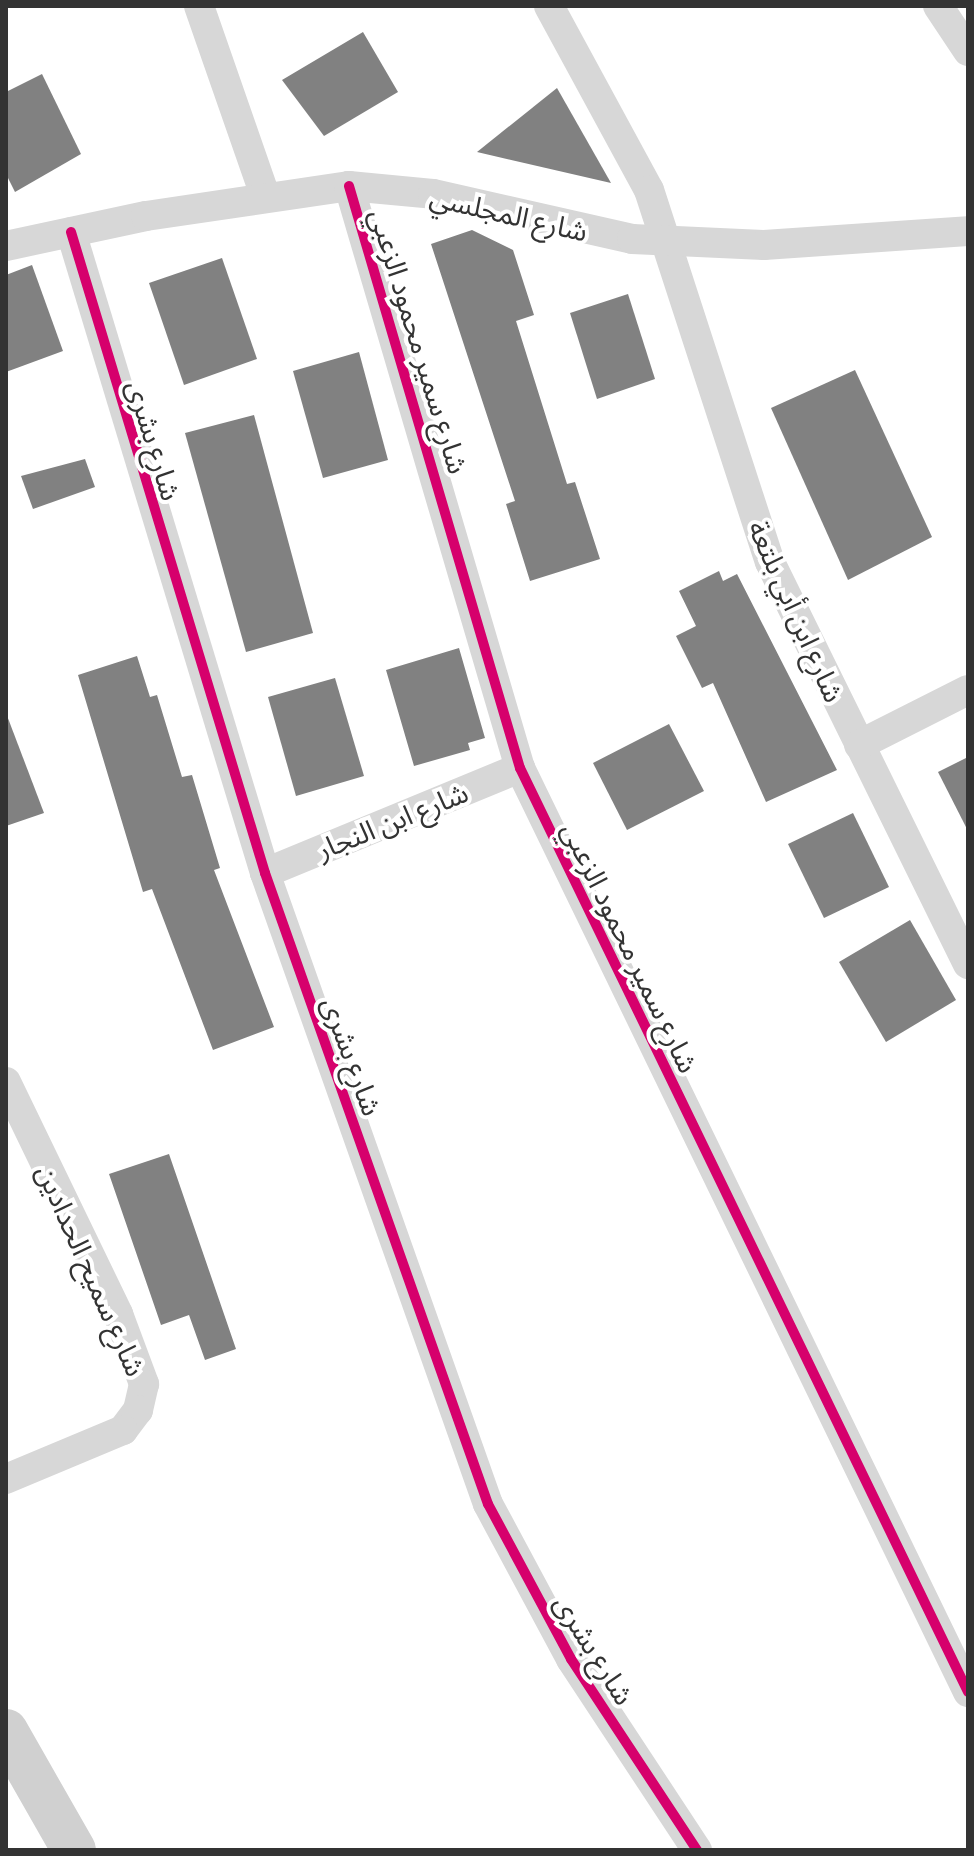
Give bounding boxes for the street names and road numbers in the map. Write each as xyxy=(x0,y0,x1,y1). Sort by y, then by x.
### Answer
street label: شارع المجلسي xyxy=(427,179,591,247)
street label: شارع سمير محمود الزعبي xyxy=(364,205,476,477)
street label: شارع بشرى xyxy=(121,376,189,504)
street label: شارع ابن أبي بلتعة xyxy=(742,515,852,707)
street label: شارع ابن النجار xyxy=(311,774,473,866)
street label: شارع سمير محمود الزعبي xyxy=(556,816,706,1078)
street label: شارع بشرى xyxy=(316,992,390,1120)
street label: شارع سميح الحدادين xyxy=(30,1159,154,1381)
street label: شارع بشرى xyxy=(548,1588,642,1710)

